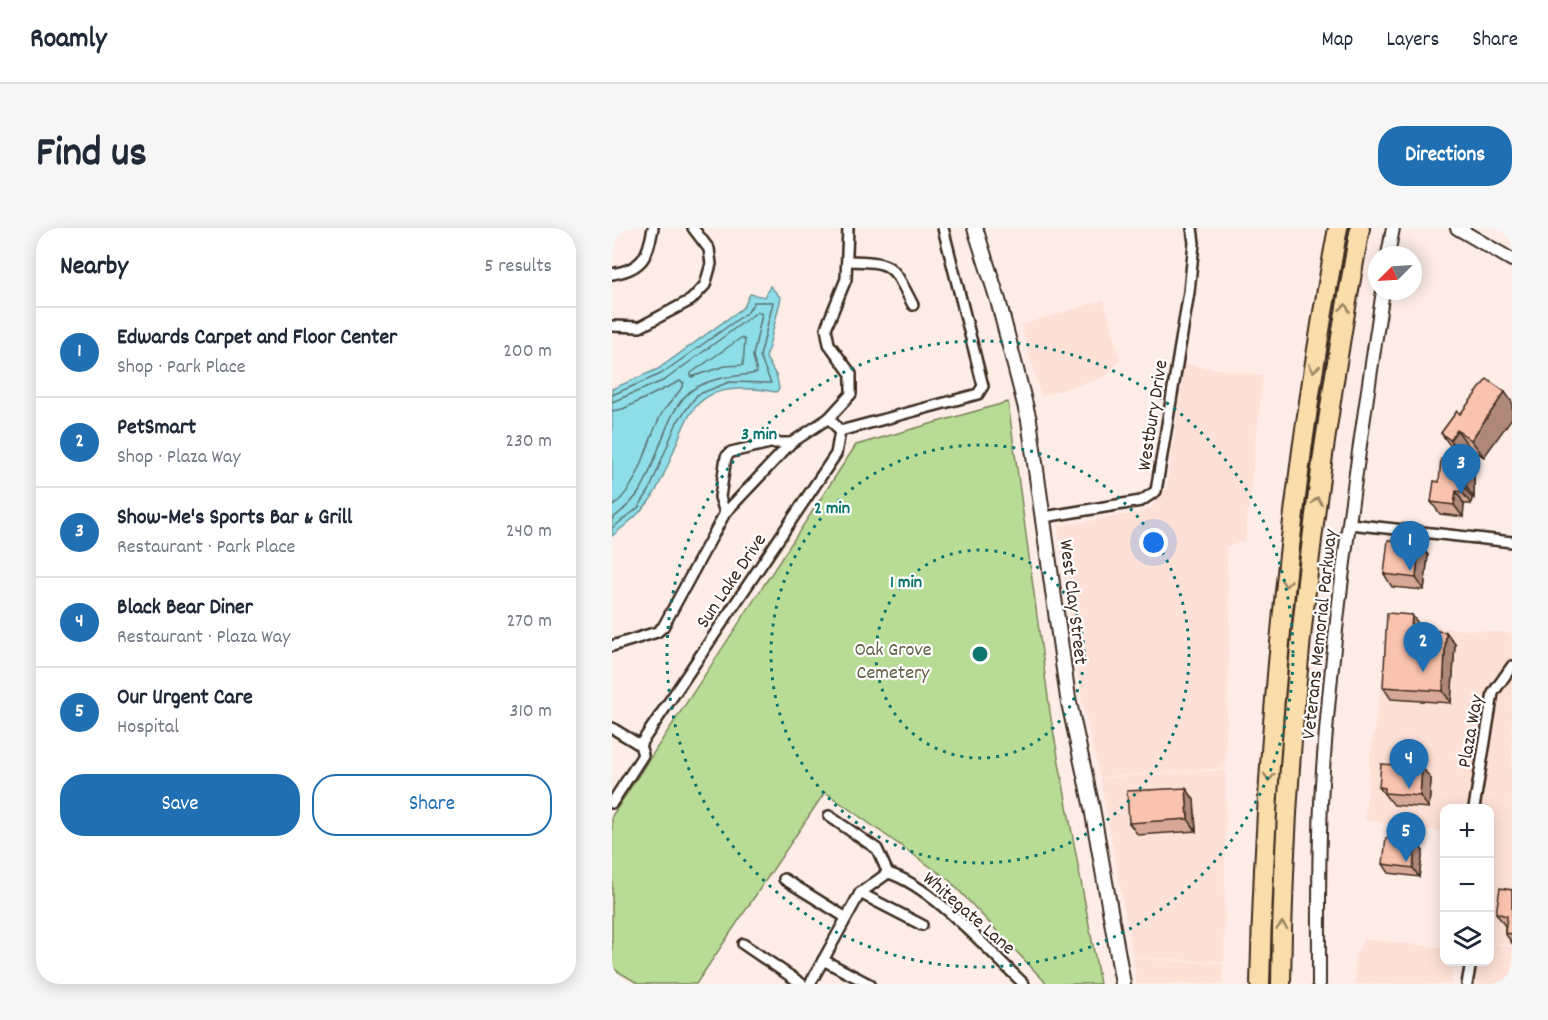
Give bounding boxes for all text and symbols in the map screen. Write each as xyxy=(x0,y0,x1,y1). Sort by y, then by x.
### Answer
text: Roamly xyxy=(30,21,106,61)
text: Map xyxy=(1322,26,1353,56)
text: Layers xyxy=(1386,26,1439,56)
text: Share xyxy=(1472,26,1518,56)
text: Find us xyxy=(36,126,147,186)
button: Directions xyxy=(1378,126,1512,186)
north arrow xyxy=(1368,246,1422,300)
text: Nearby xyxy=(60,249,128,286)
text: 5 results xyxy=(484,253,552,281)
one-way arrow xyxy=(1339,304,1351,313)
text: Edwards Carpet and Floor Center xyxy=(117,323,397,354)
text: 1 xyxy=(77,338,82,366)
text: 200 m xyxy=(503,338,552,366)
text: Shop · Park Place xyxy=(117,354,246,382)
street label: Westbury Drive xyxy=(1131,358,1177,473)
one-way arrow xyxy=(1309,364,1321,373)
text: PetSmart xyxy=(117,413,196,444)
text: 3 min xyxy=(741,423,777,448)
text: 2 xyxy=(75,428,84,456)
text: 230 m xyxy=(505,428,552,456)
text: Shop · Plaza Way xyxy=(117,444,241,472)
pin: 3 xyxy=(1442,444,1480,494)
one-way arrow xyxy=(1310,496,1322,506)
text: 2 min xyxy=(814,497,850,522)
text: Show-Me's Sports Bar & Grill xyxy=(117,503,352,534)
text: 3 xyxy=(75,518,84,546)
text: 240 m xyxy=(506,518,552,546)
pin: 1 xyxy=(1390,522,1430,571)
street label: Veterans Memorial Parkway xyxy=(1296,527,1346,741)
your location xyxy=(1139,528,1168,557)
street label: Sun Lake Drive xyxy=(690,529,775,635)
text: Restaurant · Park Place xyxy=(117,534,295,562)
street label: West Clay Street xyxy=(1050,538,1094,667)
text: 1 min xyxy=(890,571,922,596)
one-way arrow xyxy=(1280,578,1292,587)
text: Black Bear Diner xyxy=(117,593,253,624)
text: 4 xyxy=(75,608,84,636)
text: 270 m xyxy=(506,608,552,636)
pin: 2 xyxy=(1404,622,1442,672)
text: Restaurant · Plaza Way xyxy=(117,624,290,652)
park label: Oak Grove Cemetery xyxy=(854,637,932,688)
centre of rings xyxy=(970,644,990,664)
text: Our Urgent Care xyxy=(117,683,253,714)
street label: Plaza Way xyxy=(1452,692,1492,770)
text: 5 xyxy=(75,698,84,726)
text: 310 m xyxy=(510,698,552,726)
text: Hospital xyxy=(117,714,179,742)
pin: 4 xyxy=(1390,740,1428,789)
one-way arrow xyxy=(1263,772,1276,781)
button: Save xyxy=(60,774,300,836)
button: Share xyxy=(312,774,552,836)
map controls xyxy=(1440,804,1494,966)
button: + xyxy=(1440,804,1494,858)
pin: 5 xyxy=(1386,812,1426,862)
button: − xyxy=(1440,858,1494,912)
street label: Whitegate Lane xyxy=(915,866,1021,963)
button: layers xyxy=(1440,912,1494,966)
one-way arrow xyxy=(1276,921,1289,930)

